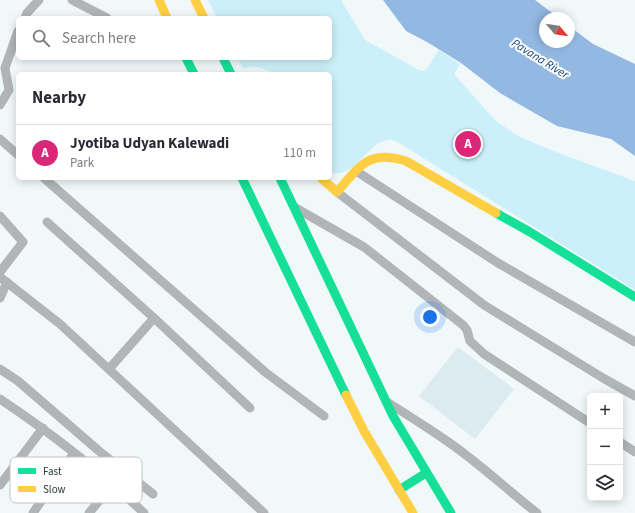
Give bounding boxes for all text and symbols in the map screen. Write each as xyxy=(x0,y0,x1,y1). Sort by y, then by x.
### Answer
north arrow xyxy=(539,12,575,48)
search box xyxy=(16,16,332,60)
icon: search xyxy=(30,27,52,49)
text: Search here xyxy=(62,28,136,49)
water label: Pavana River xyxy=(508,35,573,84)
text: Nearby xyxy=(32,86,86,110)
pin: A xyxy=(455,129,481,159)
text: Jyotiba Udyan Kalewadi xyxy=(70,133,229,154)
text: A xyxy=(41,144,49,162)
text: 110 m xyxy=(283,144,316,162)
text: Park xyxy=(70,154,94,172)
your location xyxy=(420,307,440,327)
map controls xyxy=(587,393,623,501)
button: + xyxy=(587,393,623,429)
button: − xyxy=(587,429,623,465)
legend xyxy=(10,457,142,503)
text: Fast xyxy=(43,464,62,479)
button: layers xyxy=(587,465,623,501)
text: Slow xyxy=(43,482,66,497)

